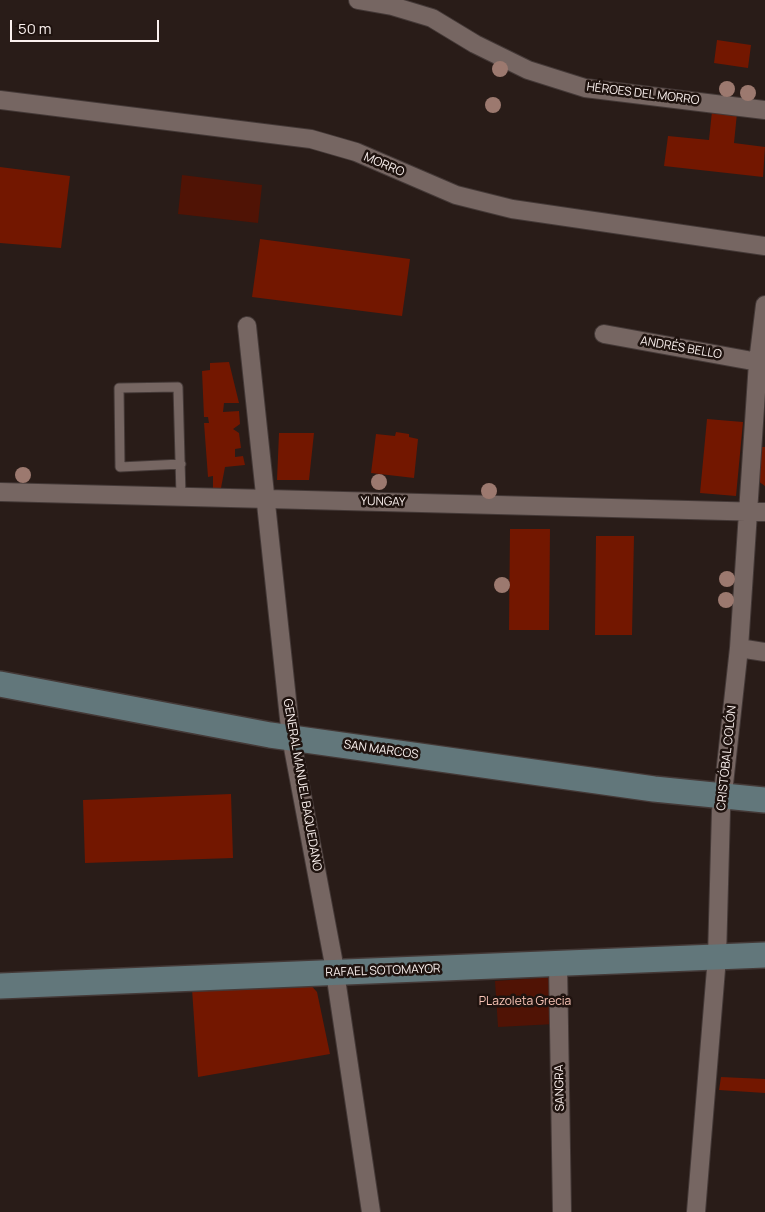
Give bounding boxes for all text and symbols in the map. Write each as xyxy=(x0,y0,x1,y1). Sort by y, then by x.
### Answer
scale bar xyxy=(12,10,161,42)
text: 50 m xyxy=(18,18,52,39)
street label: HÉROES DEL MORRO xyxy=(586,80,700,108)
street label: MORRO xyxy=(362,150,406,180)
street label: ANDRÉS BELLO xyxy=(639,334,723,362)
street label: YUNGAY xyxy=(360,494,406,510)
street label: GENERAL MANUEL BAQUEDANO xyxy=(280,698,324,872)
street label: CRISTÓBAL COLÓN xyxy=(714,705,740,811)
street label: SAN MARCOS xyxy=(343,738,419,762)
street label: RAFAEL SOTOMAYOR xyxy=(325,962,441,980)
park label: PLazoleta Grecia xyxy=(479,995,571,1009)
street label: SANGRA xyxy=(552,1064,568,1112)

